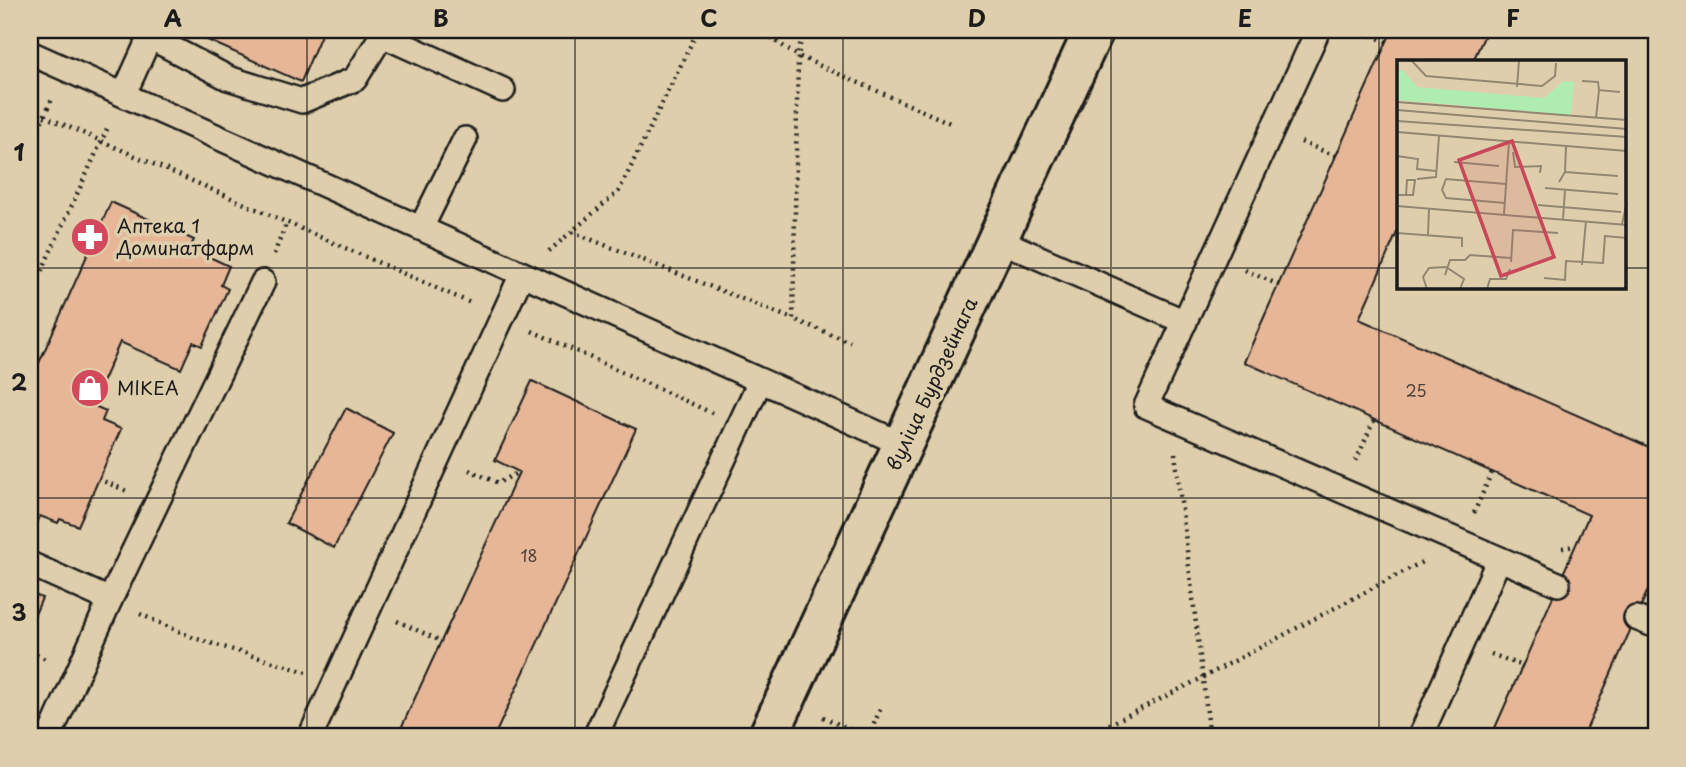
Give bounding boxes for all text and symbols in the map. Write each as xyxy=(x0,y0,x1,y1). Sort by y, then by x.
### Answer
text: A xyxy=(164,0,182,35)
text: B xyxy=(433,0,449,35)
text: C xyxy=(700,0,718,35)
text: D xyxy=(968,0,986,35)
text: E xyxy=(1238,0,1252,35)
text: F xyxy=(1506,0,1520,35)
inset map xyxy=(1397,60,1626,289)
text: 1 xyxy=(14,134,25,169)
place label: Аптека 1 Доминатфарм xyxy=(116,211,254,261)
pharmacy icon: Аптека 1 Доминатфарм xyxy=(69,216,111,258)
street label: вуліца Бурдзейнага xyxy=(879,292,984,475)
text: 2 xyxy=(11,364,27,399)
shop icon: MIKEA xyxy=(69,367,111,409)
place label: MIKEA xyxy=(117,373,179,401)
house number: 25 xyxy=(1405,378,1427,402)
house number: 18 xyxy=(520,543,538,567)
text: 3 xyxy=(11,594,27,629)

